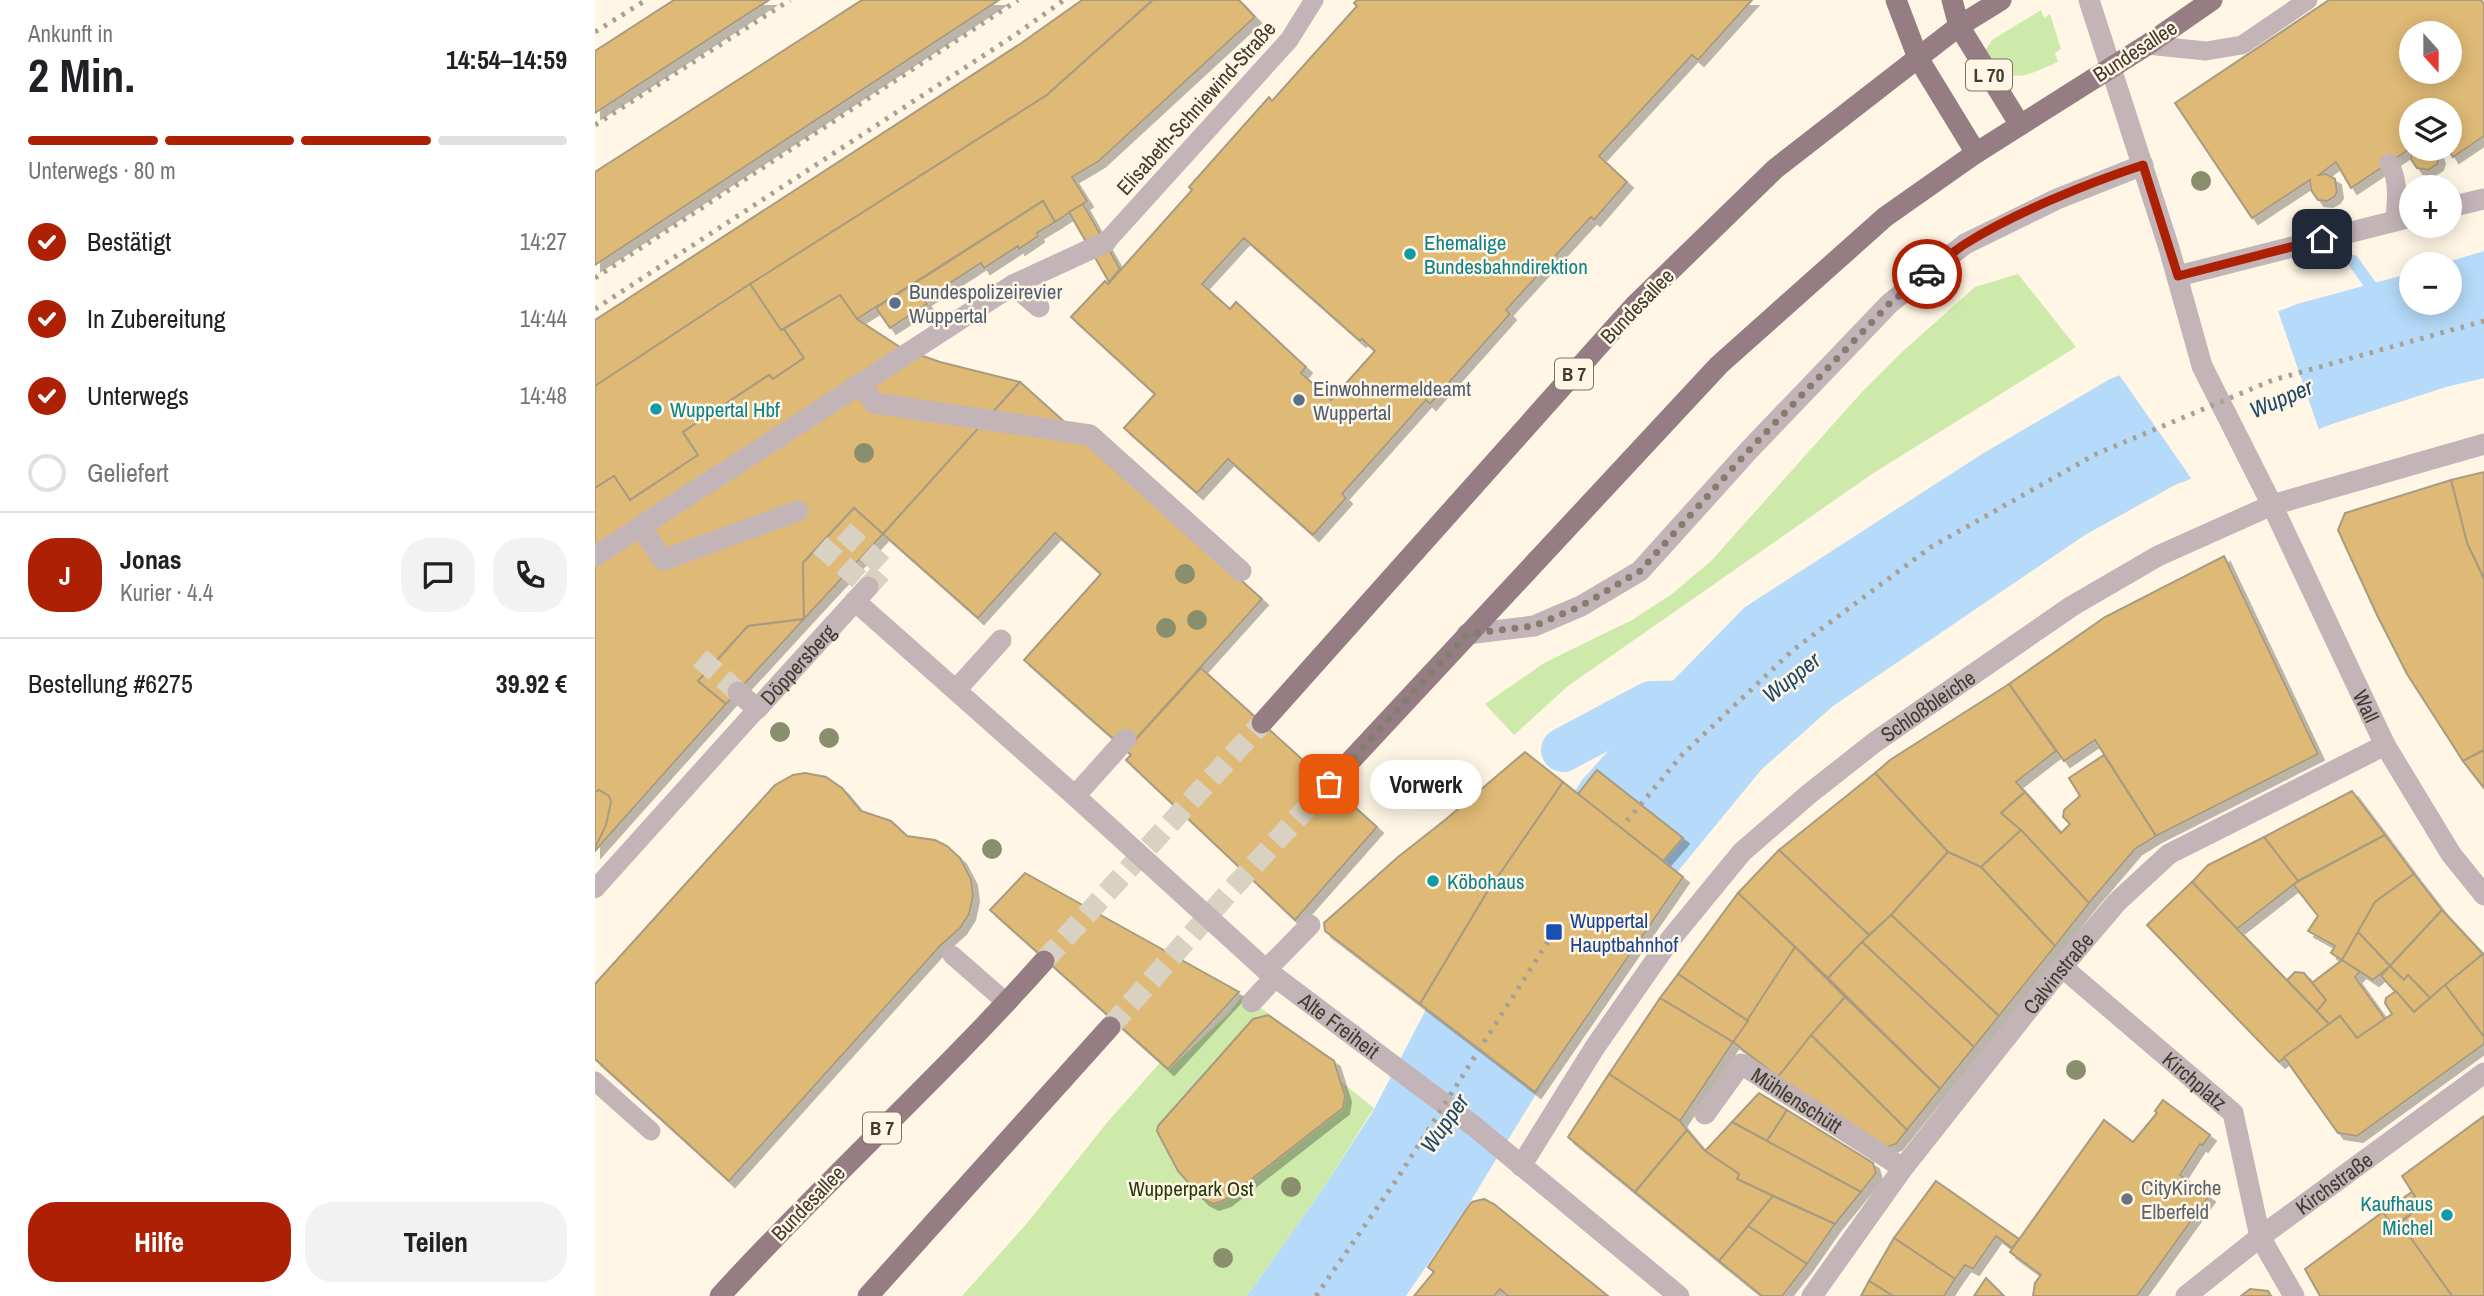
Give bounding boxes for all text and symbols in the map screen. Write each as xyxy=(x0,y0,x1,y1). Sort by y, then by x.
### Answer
street label: Bundesallee xyxy=(2087,13,2183,89)
street label: Elisabeth-Schniewind-Straße xyxy=(1110,15,1282,201)
text: Ankunft in xyxy=(28,18,113,49)
north arrow xyxy=(2399,21,2462,84)
map controls xyxy=(2399,21,2462,315)
text: 14:54–14:59 xyxy=(446,42,567,77)
text: 2 Min. xyxy=(28,44,135,106)
road number: L 70 xyxy=(1966,60,2012,90)
button: layers xyxy=(2399,98,2462,161)
text: Unterwegs · 80 m xyxy=(28,155,176,186)
button: + xyxy=(2399,175,2462,238)
pin xyxy=(2292,209,2352,269)
icon: home xyxy=(2303,220,2341,258)
icon: check xyxy=(28,223,66,261)
text: Bestätigt xyxy=(87,224,171,259)
text: 14:27 xyxy=(520,226,567,257)
place label: Ehemalige Bundesbahndirektion xyxy=(1424,228,1588,281)
courier xyxy=(1892,239,1962,309)
marker: Ehemalige Bundesbahndirektion xyxy=(1402,246,1418,262)
button: − xyxy=(2399,252,2462,315)
icon: car xyxy=(1908,255,1946,293)
street label: Bundesallee xyxy=(1594,262,1680,350)
place label: Bundespolizeirevier Wuppertal xyxy=(909,277,1062,330)
marker: Bundespolizeirevier Wuppertal xyxy=(887,295,903,311)
icon: check xyxy=(28,300,66,338)
text: In Zubereitung xyxy=(87,301,226,336)
text: 14:44 xyxy=(520,303,567,334)
road number: B 7 xyxy=(1555,358,1593,390)
water label: Wupper xyxy=(2245,371,2318,425)
place label: Einwohnermeldeamt Wuppertal xyxy=(1313,374,1471,427)
icon: check xyxy=(28,377,66,415)
text: Unterwegs xyxy=(87,378,189,413)
text: 14:48 xyxy=(520,380,567,411)
marker: Einwohnermeldeamt Wuppertal xyxy=(1291,392,1307,408)
place label: Wuppertal Hbf xyxy=(670,395,780,424)
marker: Wuppertal Hbf xyxy=(648,401,664,417)
text: Geliefert xyxy=(87,455,169,490)
button: chat xyxy=(401,538,475,612)
button: phone xyxy=(493,538,567,612)
text: Jonas xyxy=(120,542,182,577)
text: J xyxy=(59,558,71,593)
text: Kurier · 4.4 xyxy=(120,577,213,608)
street label: Döppersberg xyxy=(753,617,842,711)
water label: Wupper xyxy=(1756,644,1827,709)
street label: Schloßbleiche xyxy=(1874,663,1981,749)
text: Bestellung #6275 xyxy=(28,666,193,701)
text: 39.92 € xyxy=(496,666,567,701)
street label: Wall xyxy=(2346,685,2387,727)
pin xyxy=(1299,754,1359,814)
callout: Vorwerk xyxy=(1371,760,1483,808)
icon: bag xyxy=(1310,765,1348,803)
text: Vorwerk xyxy=(1389,769,1463,800)
place label: Köbohaus xyxy=(1447,867,1525,896)
marker: Köbohaus xyxy=(1425,873,1441,889)
place label: Wuppertal Hauptbahnhof xyxy=(1570,906,1678,959)
marker: Wuppertal Hauptbahnhof xyxy=(1544,922,1564,942)
street label: Calvinstraße xyxy=(2016,926,2100,1020)
street label: Alte Freiheit xyxy=(1292,985,1386,1065)
street label: Kirchplatz xyxy=(2157,1045,2234,1117)
street label: Mühlenschütt xyxy=(1746,1060,1848,1140)
water label: Wupper xyxy=(1412,1087,1476,1159)
road number: B 7 xyxy=(863,1112,901,1144)
street label: Kirchstraße xyxy=(2289,1145,2378,1221)
street label: Bundesallee xyxy=(765,1159,851,1247)
place label: CityKirche Elberfeld xyxy=(2141,1173,2221,1226)
park label: Wupperpark Ost xyxy=(1128,1174,1254,1203)
place label: Kaufhaus Michel xyxy=(2360,1189,2433,1242)
marker: CityKirche Elberfeld xyxy=(2119,1191,2135,1207)
button: Hilfe xyxy=(28,1202,291,1282)
button: Teilen xyxy=(305,1202,567,1282)
marker: Kaufhaus Michel xyxy=(2439,1207,2455,1223)

